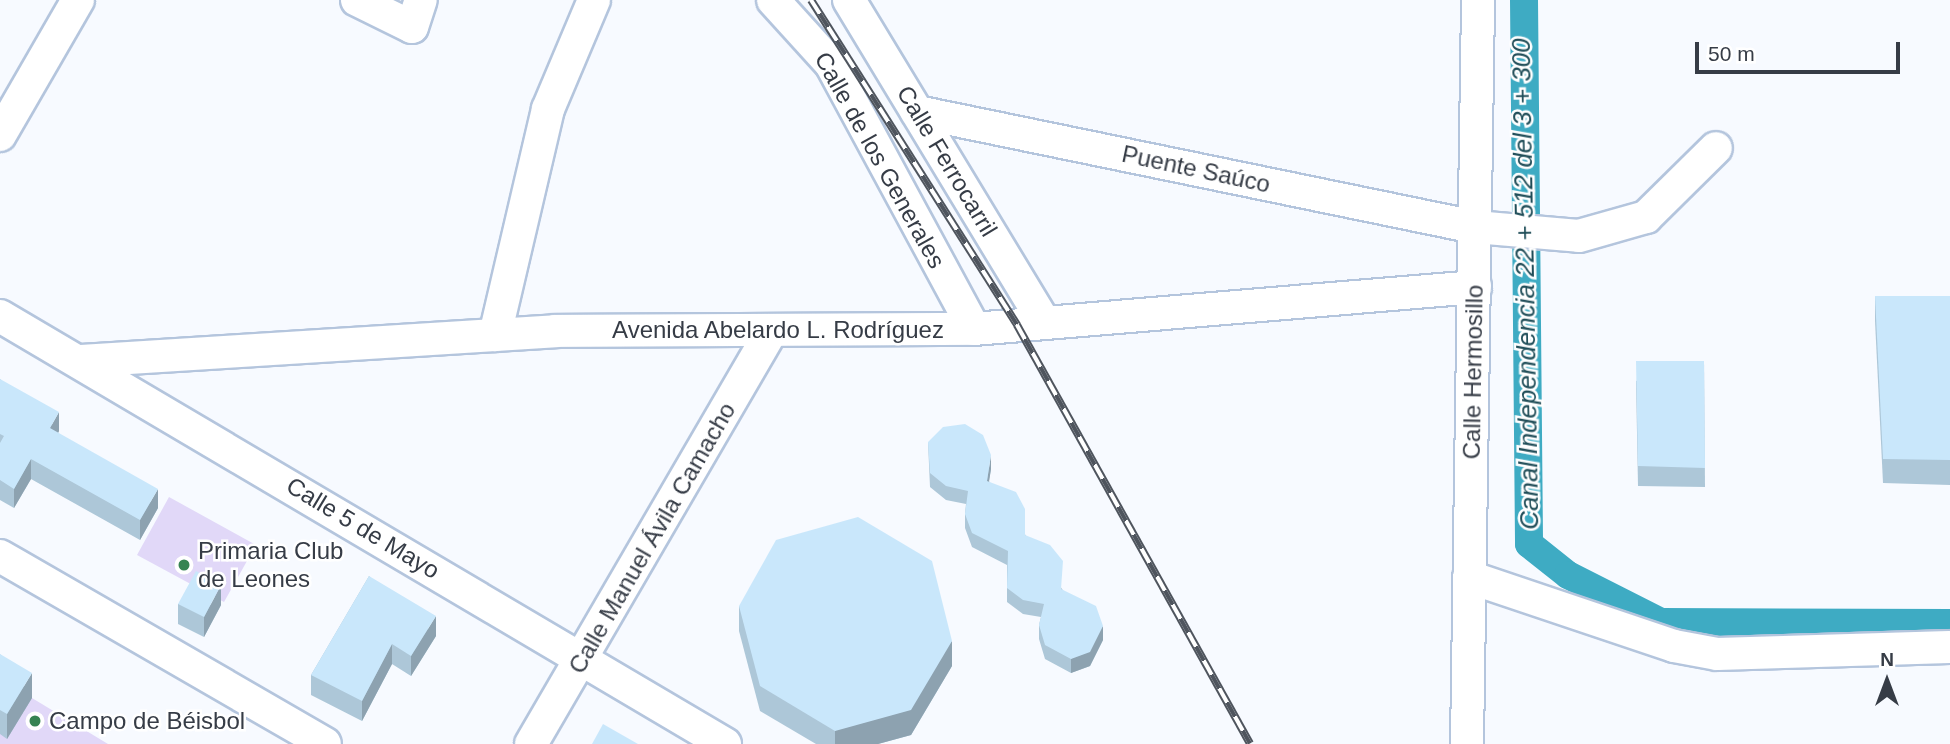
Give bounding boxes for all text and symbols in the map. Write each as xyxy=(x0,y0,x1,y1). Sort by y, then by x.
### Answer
scale bar xyxy=(1698,28,1903,72)
water label: Canal Independencia 22 + 512 del 3 + 300 xyxy=(1506,38,1546,530)
text: 50 m xyxy=(1708,42,1755,65)
street label: Calle de los Generales xyxy=(809,47,951,273)
street label: Calle Ferrocarril xyxy=(891,80,1003,242)
street label: Puente Saúco xyxy=(1119,139,1273,199)
street label: Calle Hermosillo xyxy=(1457,284,1489,460)
street label: Avenida Abelardo L. Rodríguez xyxy=(611,316,945,344)
street label: Calle Manuel Ávila Camacho xyxy=(562,397,742,679)
street label: Calle 5 de Mayo xyxy=(281,471,445,585)
place label: Primaria Club de Leones xyxy=(198,537,343,593)
marker: Primaria Club de Leones xyxy=(176,557,192,573)
north arrow xyxy=(1852,646,1922,716)
text: N xyxy=(1880,649,1894,670)
place label: Campo de Béisbol xyxy=(49,707,245,735)
marker: Campo de Béisbol xyxy=(27,713,43,729)

